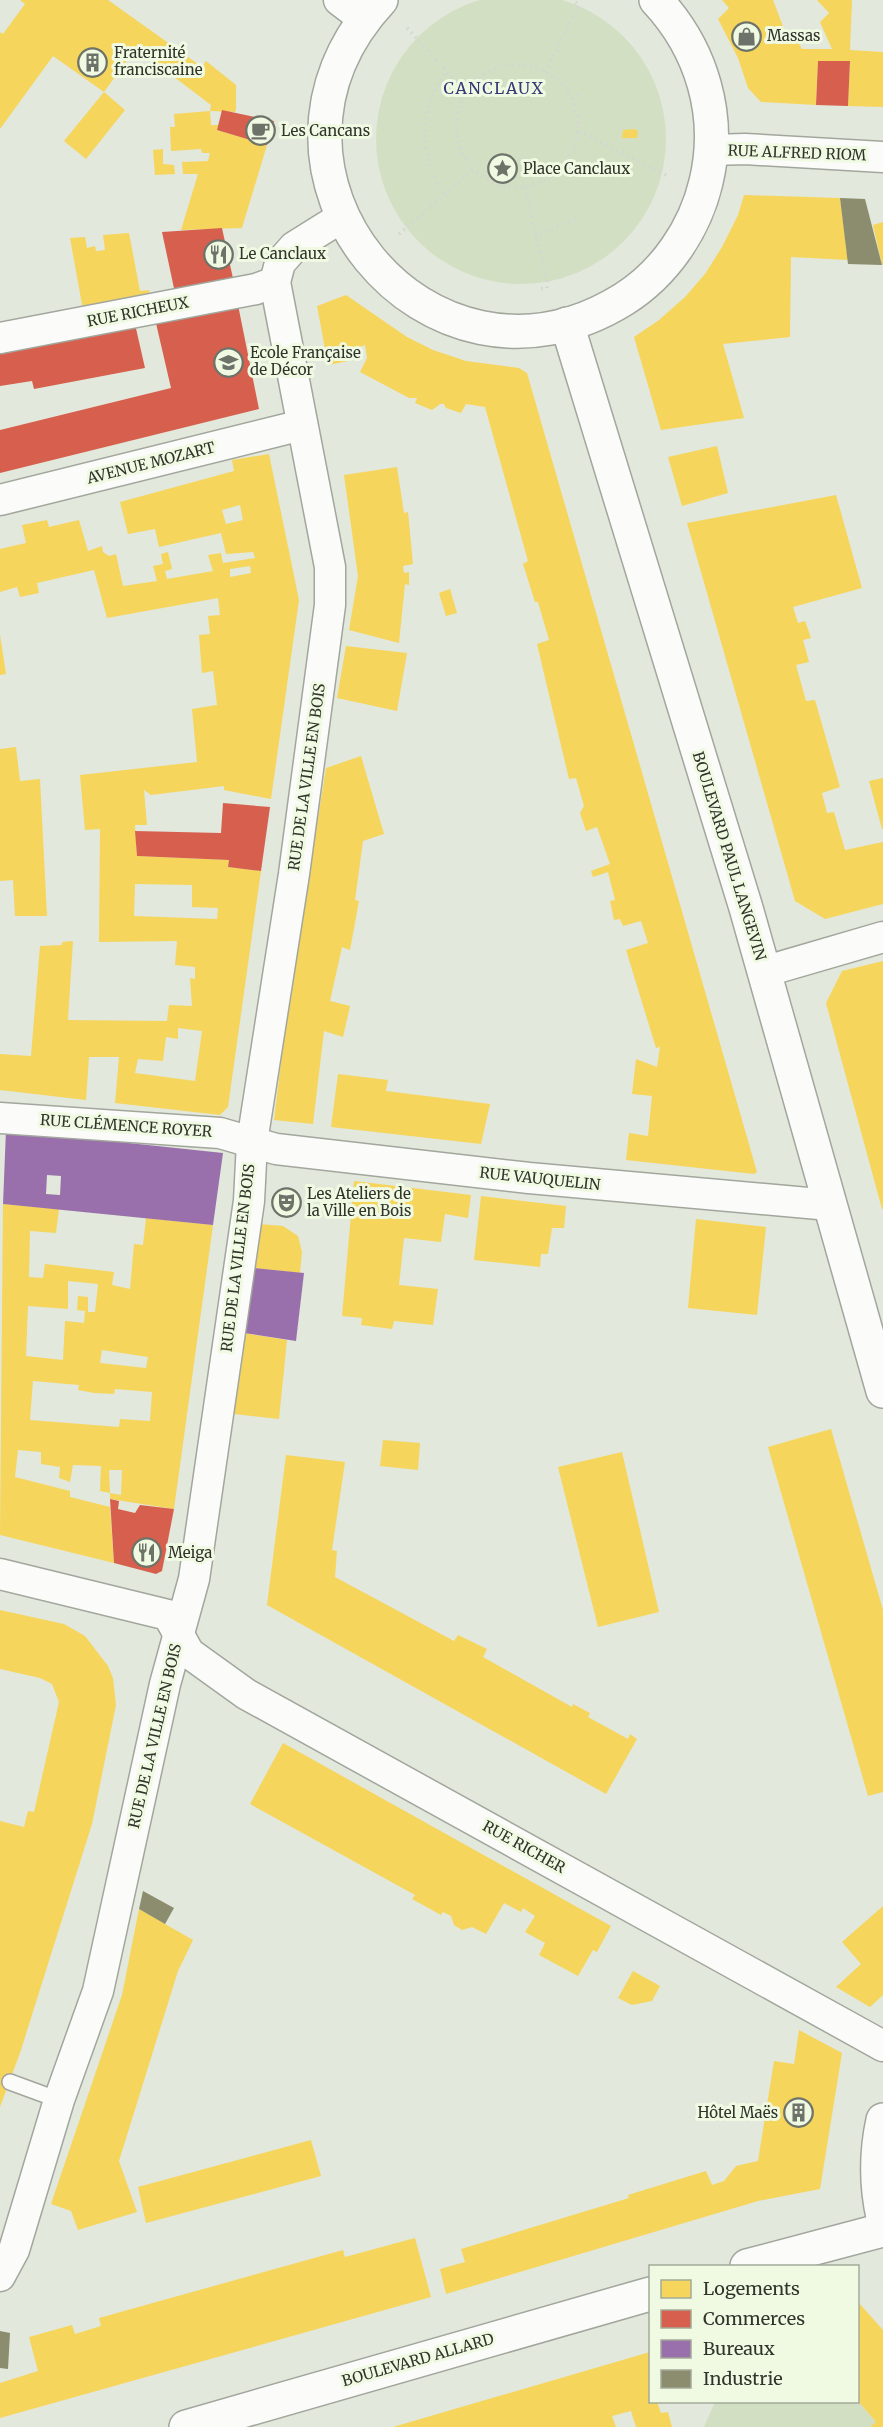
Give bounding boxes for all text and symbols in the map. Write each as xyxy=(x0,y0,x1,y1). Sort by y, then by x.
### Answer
shop icon: Massas xyxy=(730,20,762,52)
place label: Massas xyxy=(767,26,820,45)
place label: Fraternité franciscaine xyxy=(114,43,203,79)
building icon: Fraternité franciscaine xyxy=(77,46,109,78)
district label: CANCLAUX xyxy=(444,78,544,98)
cafe icon: Les Cancans xyxy=(244,115,276,147)
place label: Les Cancans xyxy=(281,121,370,140)
street label: RUE ALFRED RIOM xyxy=(727,141,867,164)
place icon: Place Canclaux xyxy=(486,153,518,185)
place label: Place Canclaux xyxy=(523,159,630,178)
restaurant icon: Le Canclaux xyxy=(202,238,234,270)
place label: Le Canclaux xyxy=(239,244,326,263)
street label: RUE RICHEUX xyxy=(85,292,191,331)
place label: Ecole Française de Décor xyxy=(250,343,361,379)
school or university icon: Ecole Française de Décor xyxy=(213,346,245,378)
street label: AVENUE MOZART xyxy=(84,437,217,488)
street label: RUE DE LA VILLE EN BOIS xyxy=(284,682,329,872)
street label: BOULEVARD PAUL LANGEVIN xyxy=(689,749,770,963)
street label: RUE CLÉMENCE ROYER xyxy=(39,1109,213,1141)
street label: RUE DE LA VILLE EN BOIS xyxy=(217,1163,258,1353)
street label: RUE VAUQUELIN xyxy=(479,1163,602,1194)
place label: Les Ateliers de la Ville en Bois xyxy=(307,1184,411,1220)
theatre icon: Les Ateliers de la Ville en Bois xyxy=(270,1187,302,1219)
restaurant icon: Meiga xyxy=(131,1537,163,1569)
place label: Meiga xyxy=(168,1543,212,1562)
street label: RUE DE LA VILLE EN BOIS xyxy=(124,1642,185,1830)
street label: RUE RICHER xyxy=(480,1816,569,1877)
building icon: Hôtel Maës xyxy=(783,2097,815,2129)
place label: Hôtel Maës xyxy=(698,2103,778,2122)
legend xyxy=(649,2265,859,2403)
text: Logements xyxy=(703,2277,800,2300)
text: Commerces xyxy=(703,2307,805,2330)
street label: BOULEVARD ALLARD xyxy=(340,2329,496,2390)
text: Bureaux xyxy=(703,2337,775,2360)
text: Industrie xyxy=(703,2367,783,2390)

